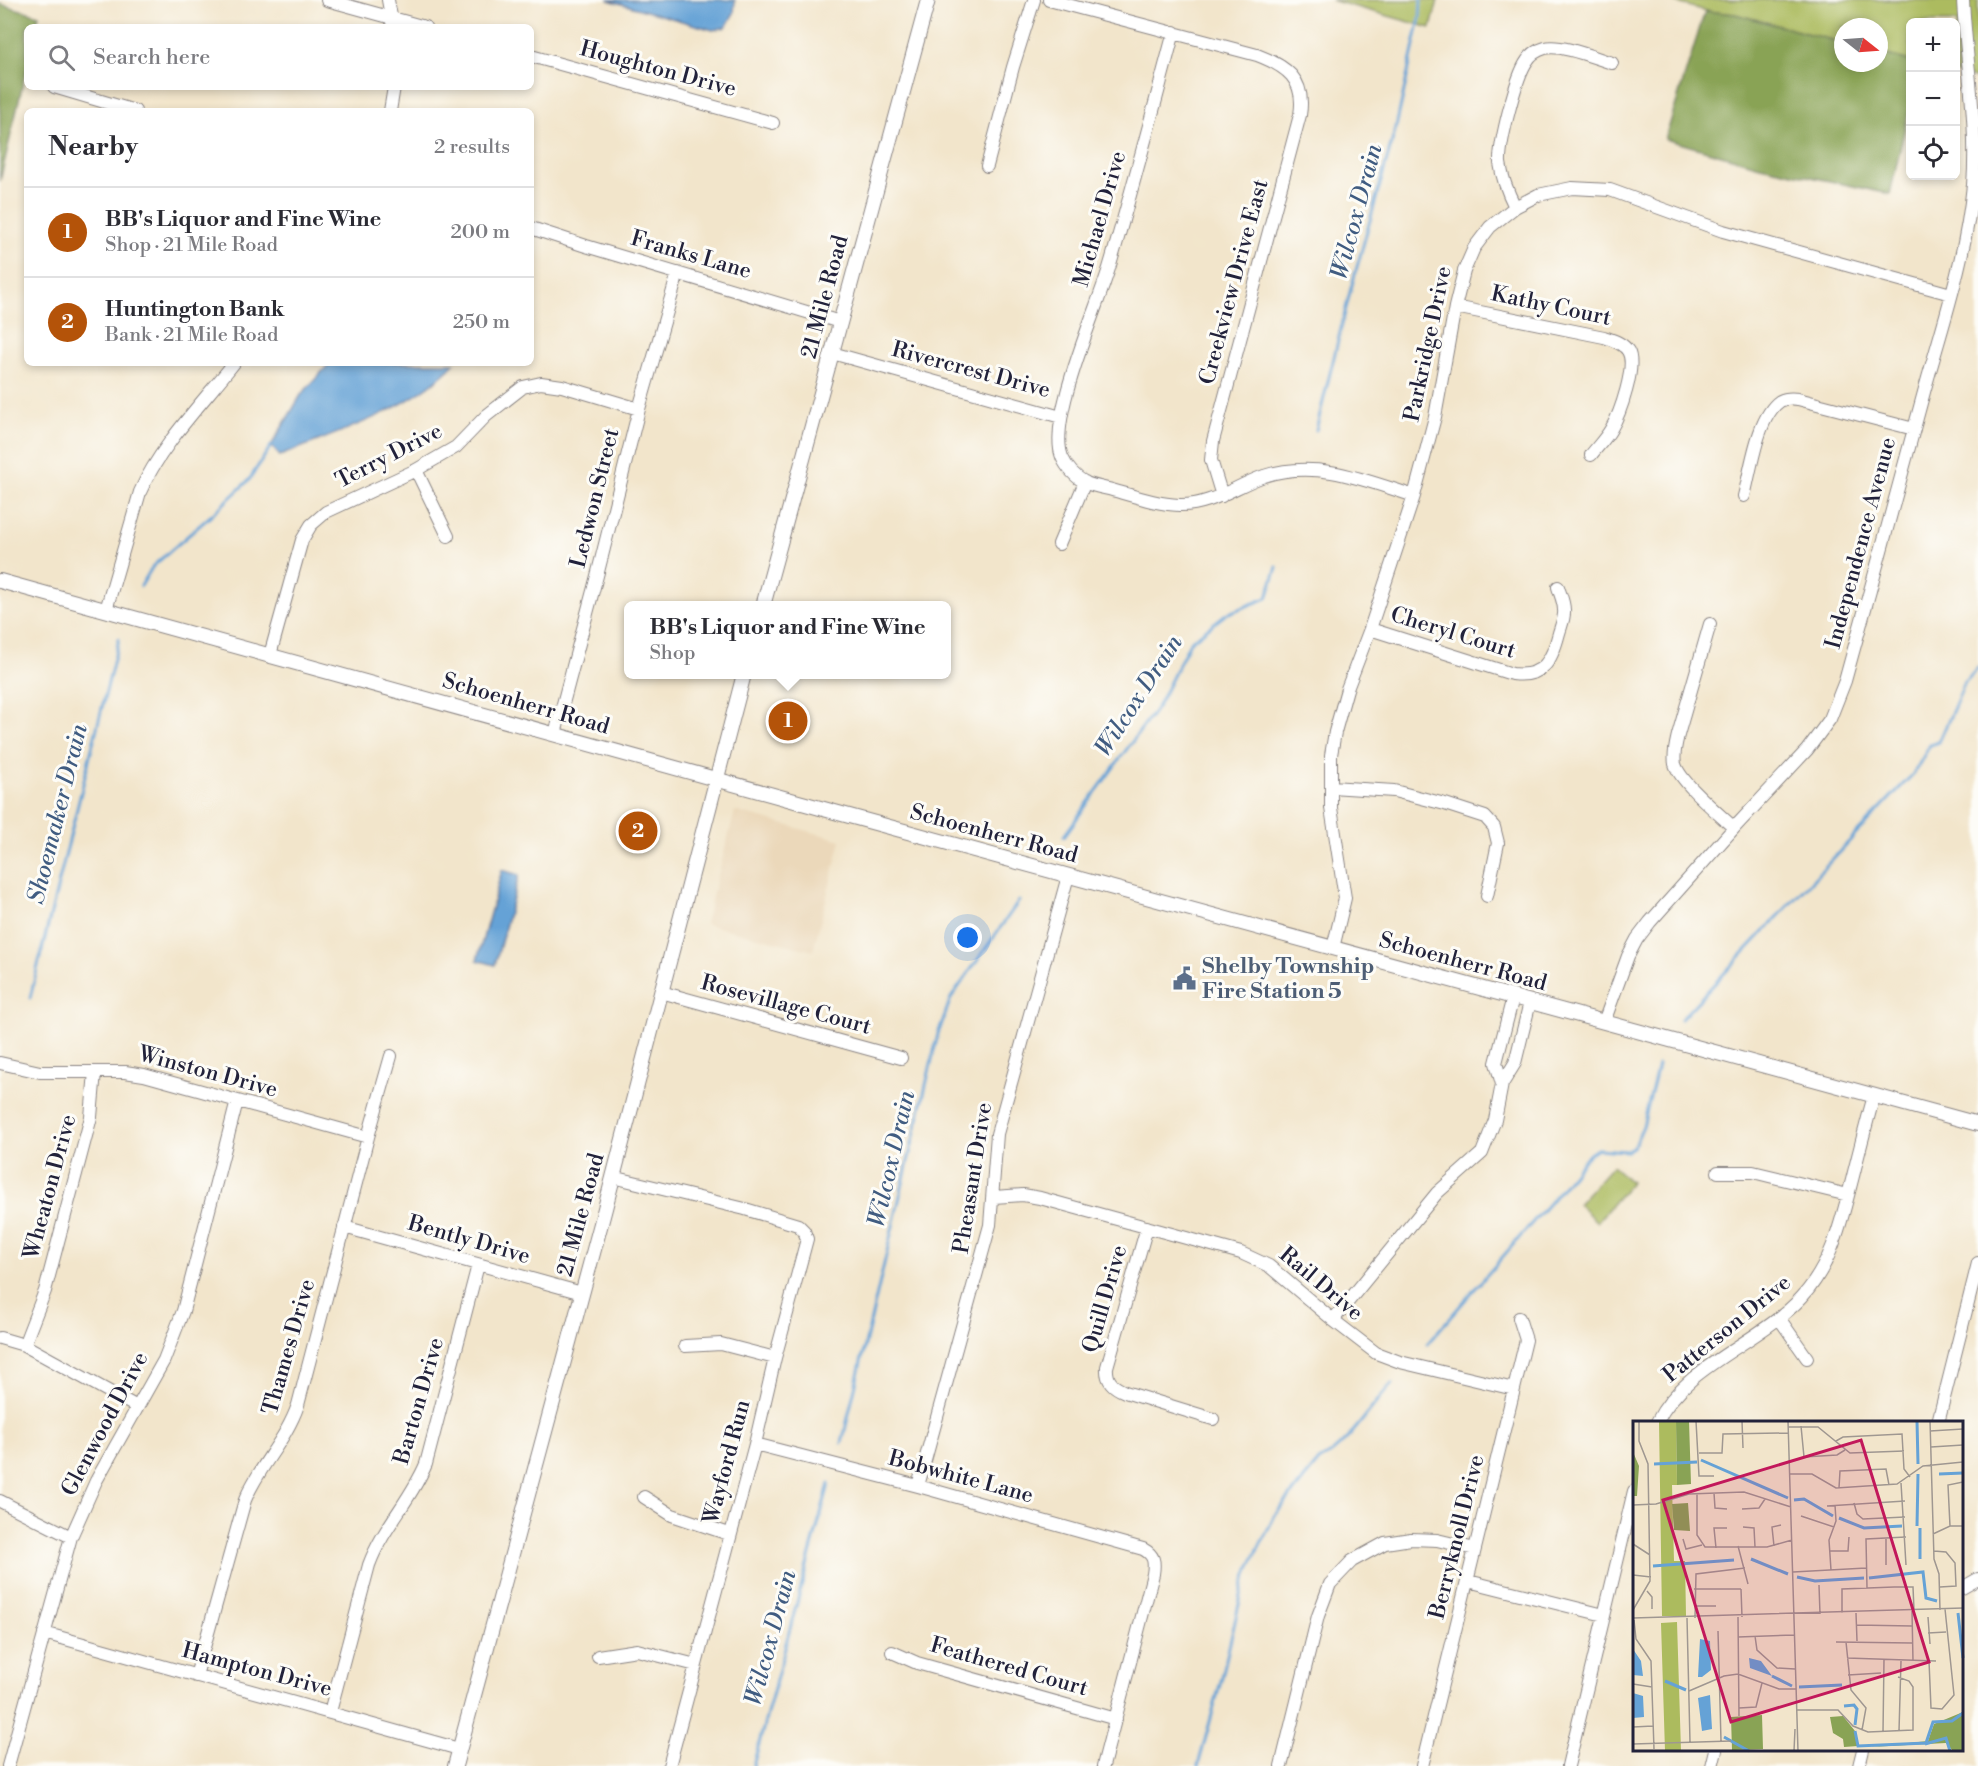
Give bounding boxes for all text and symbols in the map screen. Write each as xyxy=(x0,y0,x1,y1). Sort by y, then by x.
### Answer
north arrow xyxy=(1834,18,1888,72)
map controls xyxy=(1906,18,1960,180)
button: + xyxy=(1906,18,1960,72)
search box xyxy=(24,24,534,90)
street label: Houghton Drive xyxy=(577,35,739,103)
icon: search xyxy=(45,41,78,74)
text: Search here xyxy=(93,44,210,71)
button: − xyxy=(1906,72,1960,126)
button: locate xyxy=(1906,126,1960,180)
text: Nearby xyxy=(48,131,138,163)
text: 2 results xyxy=(434,135,510,160)
water label: Wilcox Drain xyxy=(1324,140,1390,283)
street label: Michael Drive xyxy=(1068,148,1132,290)
street label: Creekview Drive East xyxy=(1194,176,1274,388)
text: BB's Liquor and Fine Wine xyxy=(105,206,381,233)
text: 1 xyxy=(63,220,72,245)
text: 200 m xyxy=(450,220,510,245)
street label: Franks Lane xyxy=(628,225,754,285)
street label: 21 Mile Road xyxy=(796,232,855,362)
text: Shop · 21 Mile Road xyxy=(105,233,278,258)
street label: Parkridge Drive xyxy=(1398,264,1458,424)
street label: Kathy Court xyxy=(1488,280,1614,332)
text: Huntington Bank xyxy=(105,296,284,323)
text: 2 xyxy=(61,310,74,335)
text: 250 m xyxy=(453,310,510,335)
text: Bank · 21 Mile Road xyxy=(105,323,278,348)
street label: Rivercrest Drive xyxy=(889,336,1053,404)
street label: Terry Drive xyxy=(331,418,447,494)
street label: Ledwon Street xyxy=(565,425,625,571)
street label: Independence Avenue xyxy=(1820,434,1902,652)
popup xyxy=(624,601,951,679)
street label: Cheryl Court xyxy=(1387,601,1519,665)
text: BB's Liquor and Fine Wine xyxy=(649,614,926,641)
water label: Wilcox Drain xyxy=(1088,629,1190,763)
text: Shop xyxy=(649,641,696,666)
street label: Schoenherr Road xyxy=(439,667,613,741)
pin: 1 xyxy=(768,698,808,744)
water label: Shoemaker Drain xyxy=(21,720,95,907)
street label: Schoenherr Road xyxy=(907,799,1081,869)
pin: 2 xyxy=(618,808,658,854)
your location xyxy=(953,923,982,952)
street label: Schoenherr Road xyxy=(1376,927,1550,997)
place label: Shelby Township Fire Station 5 xyxy=(1202,953,1375,1005)
public building icon: Shelby Township Fire Station 5 xyxy=(1171,966,1197,992)
street label: Rosevillage Court xyxy=(698,969,874,1041)
street label: Winston Drive xyxy=(135,1040,281,1104)
water label: Wilcox Drain xyxy=(862,1087,922,1230)
street label: Pheasant Drive xyxy=(948,1101,998,1255)
street label: Wheaton Drive xyxy=(17,1112,82,1263)
street label: 21 Mile Road xyxy=(552,1150,611,1280)
street label: Bently Drive xyxy=(404,1209,533,1270)
street label: Rail Drive xyxy=(1274,1241,1368,1327)
street label: Quill Drive xyxy=(1077,1242,1133,1356)
street label: Patterson Drive xyxy=(1658,1269,1796,1389)
street label: Thames Drive xyxy=(257,1276,321,1418)
street label: Barton Drive xyxy=(388,1335,450,1468)
street label: Glenwood Drive xyxy=(56,1347,154,1501)
street label: Wayford Run xyxy=(697,1397,757,1528)
inset map xyxy=(1633,1421,1963,1751)
street label: Bobwhite Lane xyxy=(885,1444,1036,1509)
street label: Berryknoll Drive xyxy=(1423,1452,1490,1623)
water label: Wilcox Drain xyxy=(738,1566,804,1709)
street label: Feathered Court xyxy=(927,1632,1091,1702)
street label: Hampton Drive xyxy=(179,1637,335,1703)

